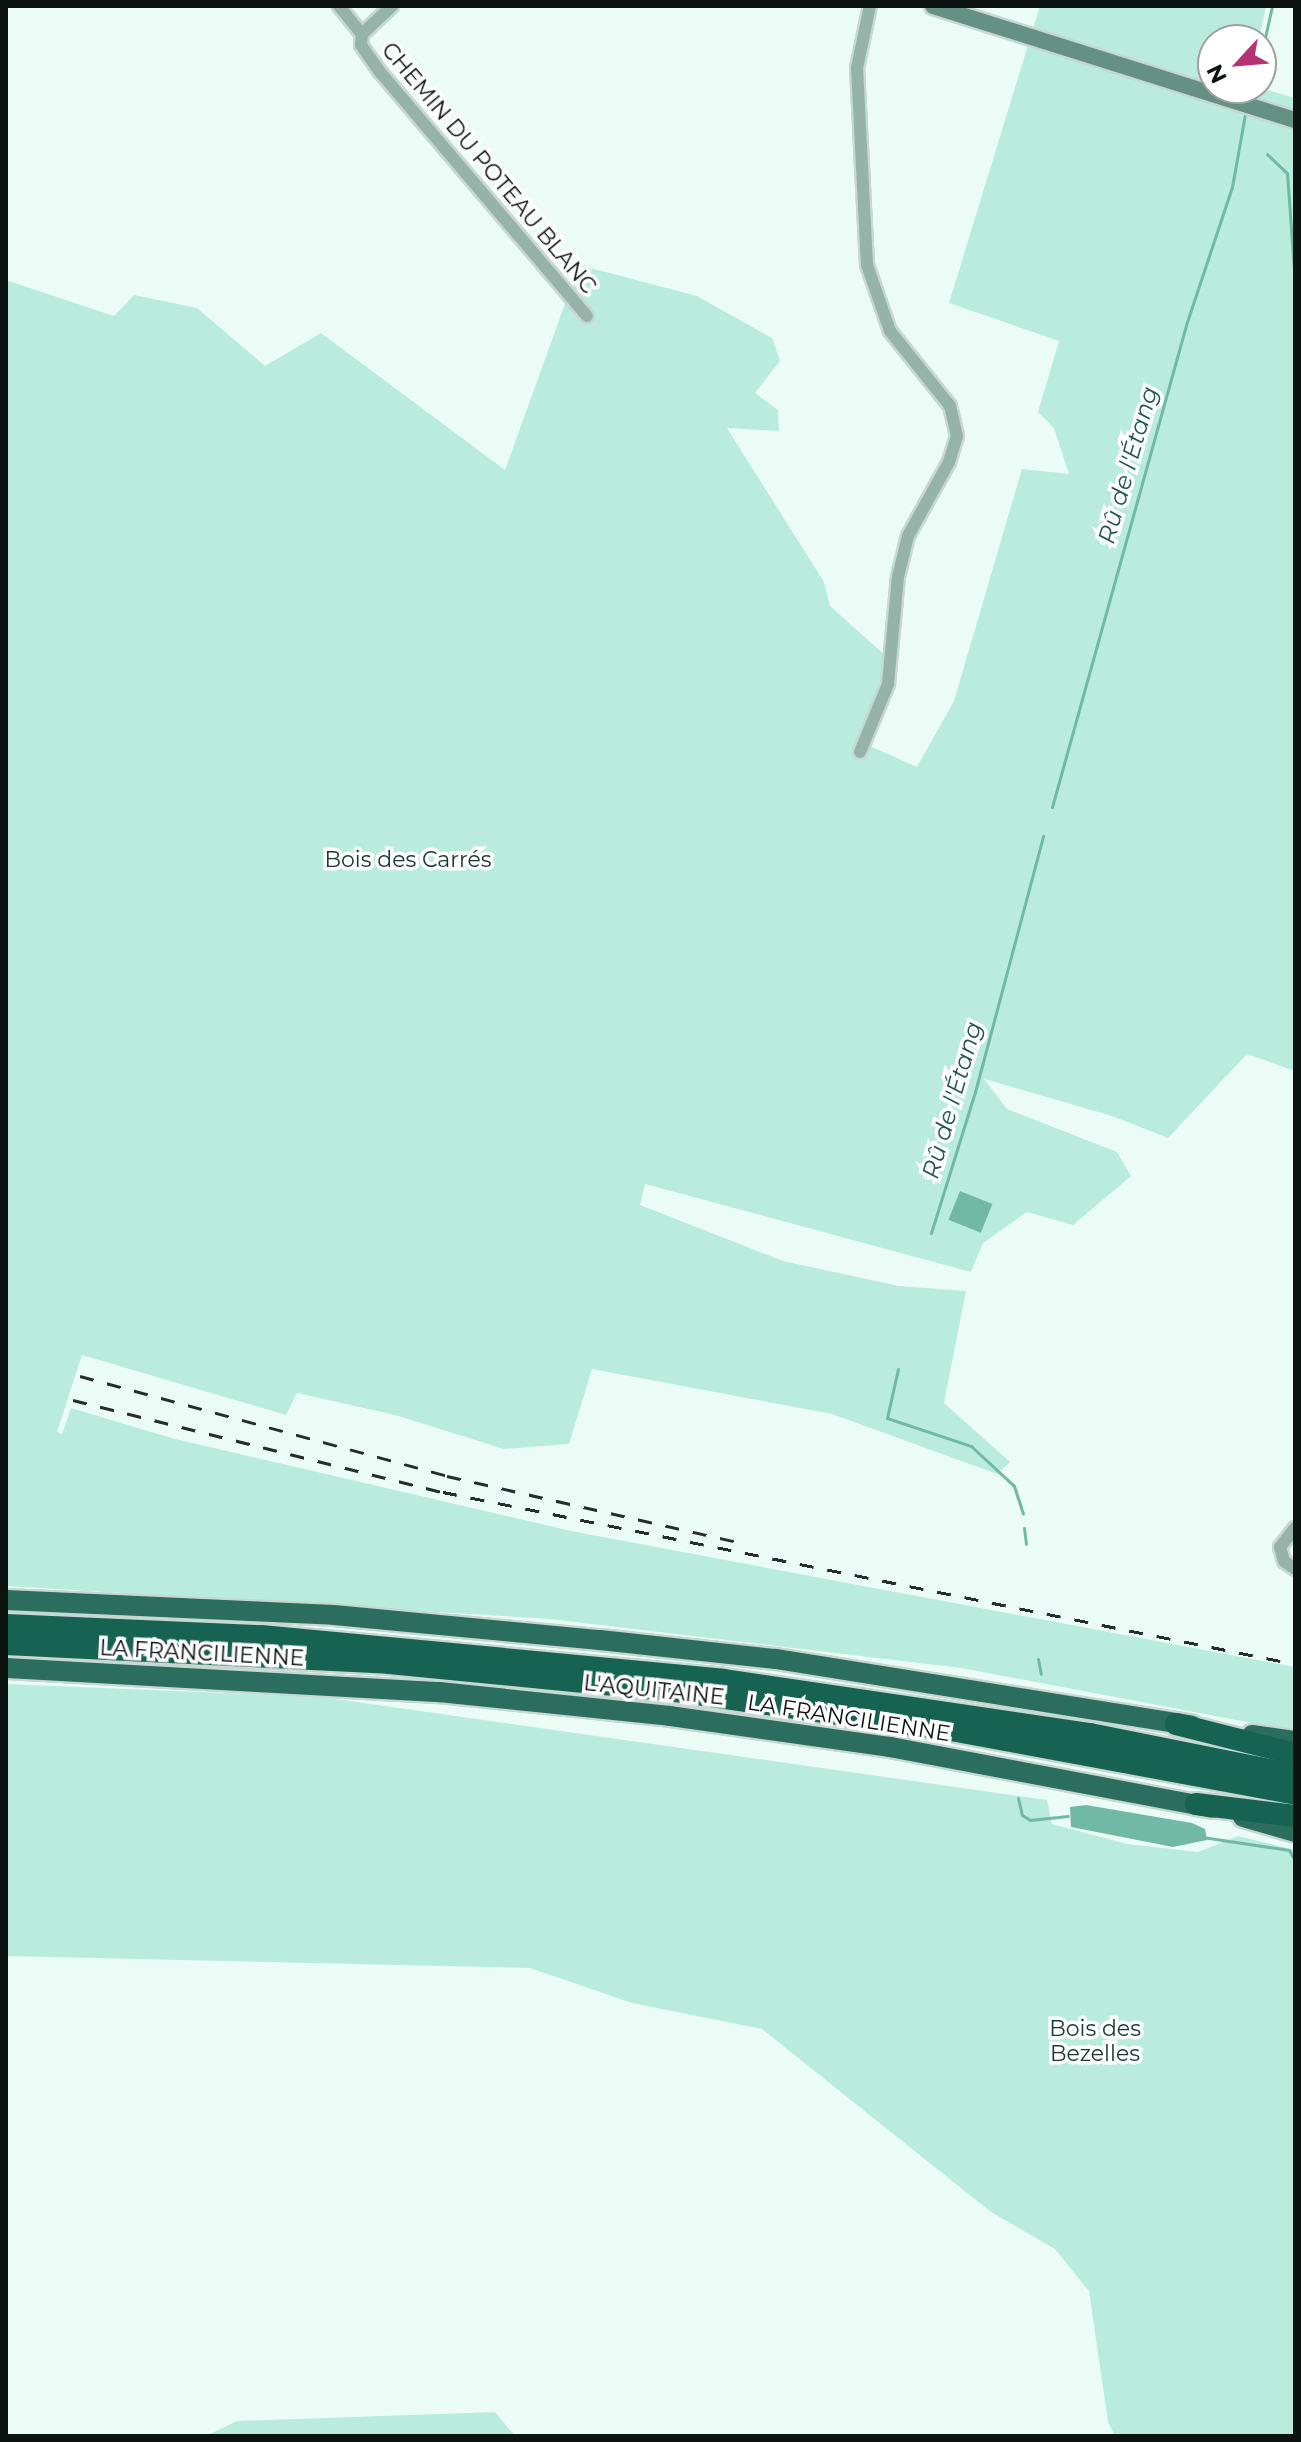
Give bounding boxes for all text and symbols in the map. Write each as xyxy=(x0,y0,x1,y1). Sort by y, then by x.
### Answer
north arrow xyxy=(1197,24,1277,104)
street label: CHEMIN DU POTEAU BLANC xyxy=(376,37,602,299)
text: N xyxy=(1201,60,1233,88)
water label: Rû de l'Étang xyxy=(1092,383,1164,547)
park label: Bois des Carrés xyxy=(324,847,492,873)
water label: Rû de l'Étang xyxy=(916,1018,988,1182)
street label: LA FRANCILIENNE xyxy=(99,1634,305,1672)
street label: L'AQUITAINE xyxy=(582,1669,726,1711)
street label: LA FRANCILIENNE xyxy=(746,1689,952,1747)
park label: Bois des Bezelles xyxy=(1049,2015,1141,2066)

